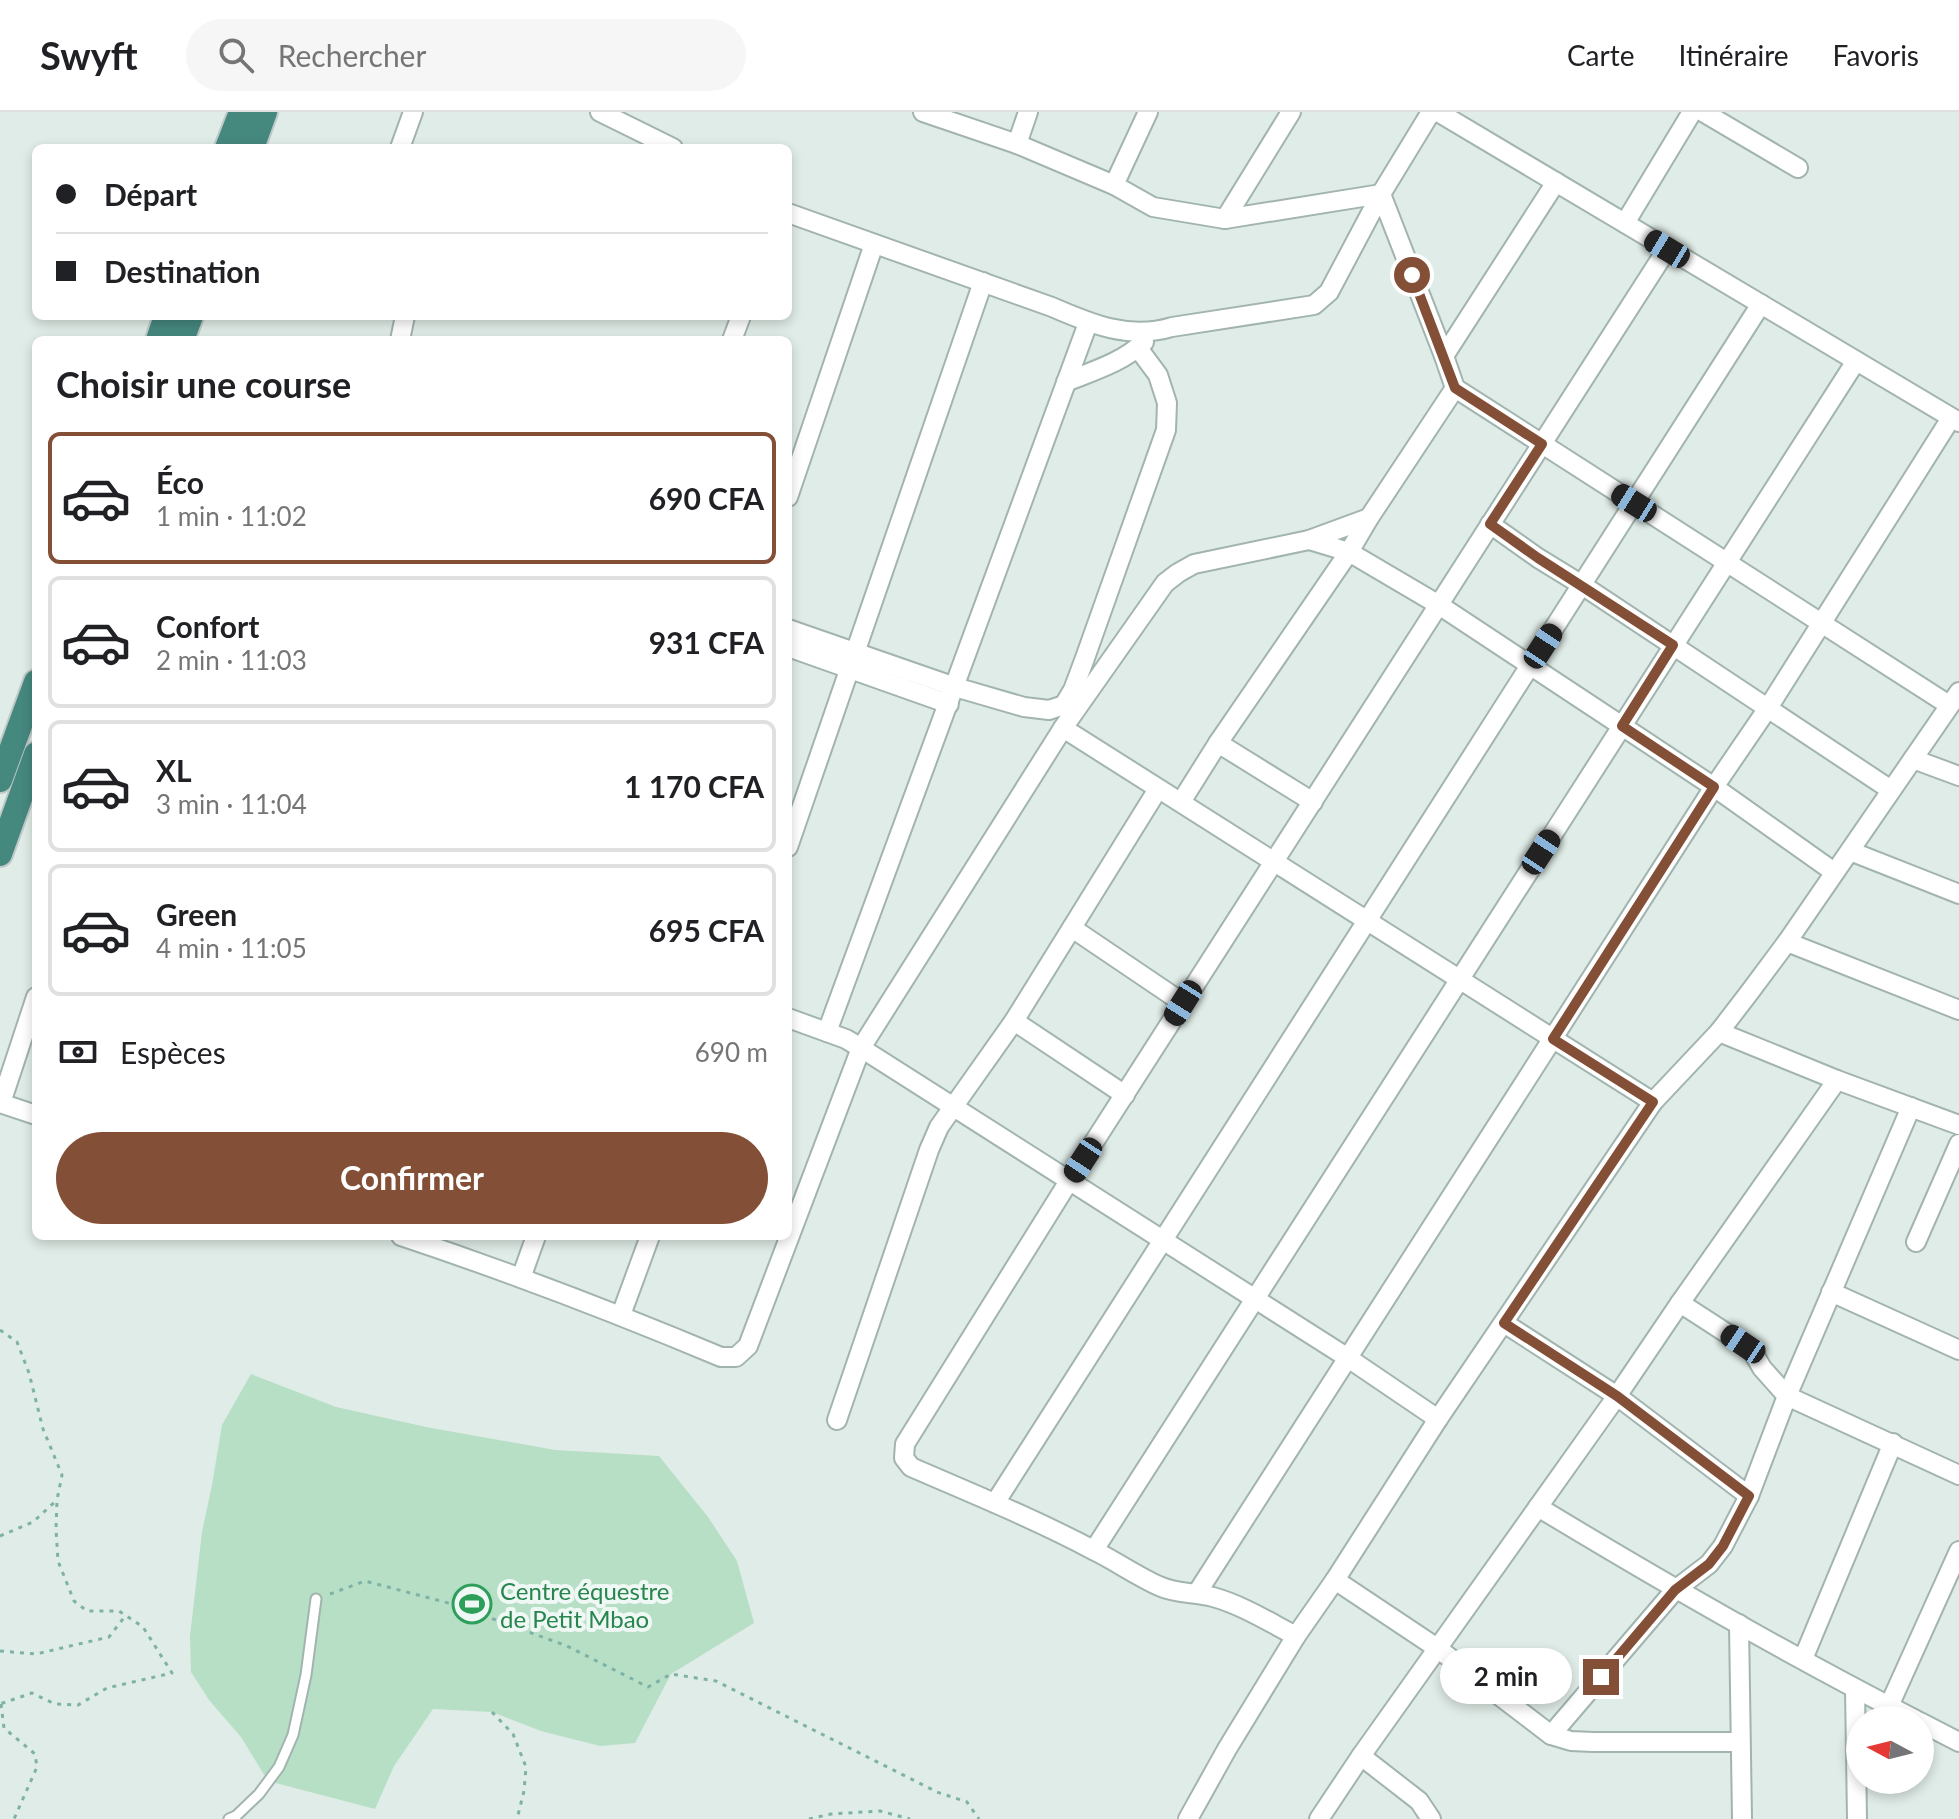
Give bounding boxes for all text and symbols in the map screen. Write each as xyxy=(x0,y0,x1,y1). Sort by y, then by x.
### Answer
search box xyxy=(186,19,746,91)
text: Swyft xyxy=(40,32,138,78)
icon: search xyxy=(214,33,258,77)
text: Rechercher xyxy=(278,37,426,73)
text: Carte xyxy=(1567,38,1634,72)
text: Itinéraire xyxy=(1678,38,1789,72)
text: Favoris xyxy=(1833,38,1919,72)
text: Départ xyxy=(104,176,197,212)
car xyxy=(1640,226,1694,272)
text: Destination xyxy=(104,253,261,289)
route start xyxy=(1394,257,1430,293)
text: Choisir une course xyxy=(56,362,351,406)
icon: car xyxy=(60,462,132,534)
text: Éco xyxy=(156,464,204,500)
text: 690 CFA xyxy=(649,480,764,516)
car xyxy=(1607,480,1661,526)
text: 1 min · 11:02 xyxy=(156,500,307,532)
icon: car xyxy=(60,606,132,678)
text: Confort xyxy=(156,608,259,644)
car xyxy=(1520,619,1566,673)
text: 931 CFA xyxy=(649,624,764,660)
text: 2 min · 11:03 xyxy=(156,644,307,676)
icon: car xyxy=(60,750,132,822)
text: XL xyxy=(156,752,192,788)
text: 1 170 CFA xyxy=(624,768,764,804)
text: 3 min · 11:04 xyxy=(156,788,307,820)
car xyxy=(1518,825,1564,879)
icon: car xyxy=(60,894,132,966)
text: Green xyxy=(156,896,237,932)
text: 695 CFA xyxy=(649,912,764,948)
text: 4 min · 11:05 xyxy=(156,932,307,964)
car xyxy=(1160,976,1206,1030)
icon: cash xyxy=(56,1030,100,1074)
text: Espèces xyxy=(120,1034,226,1070)
text: 690 m xyxy=(695,1036,768,1068)
button: Confirmer xyxy=(56,1132,768,1224)
car xyxy=(1060,1133,1106,1187)
car xyxy=(1716,1321,1770,1367)
place label: Centre équestre de Petit Mbao xyxy=(500,1576,669,1633)
sports icon: Centre équestre de Petit Mbao xyxy=(451,1583,493,1625)
callout: 2 min xyxy=(1441,1649,1573,1705)
route end xyxy=(1583,1659,1619,1695)
text: 2 min xyxy=(1474,1660,1538,1692)
north arrow xyxy=(1846,1706,1934,1794)
map controls xyxy=(1846,1706,1934,1794)

